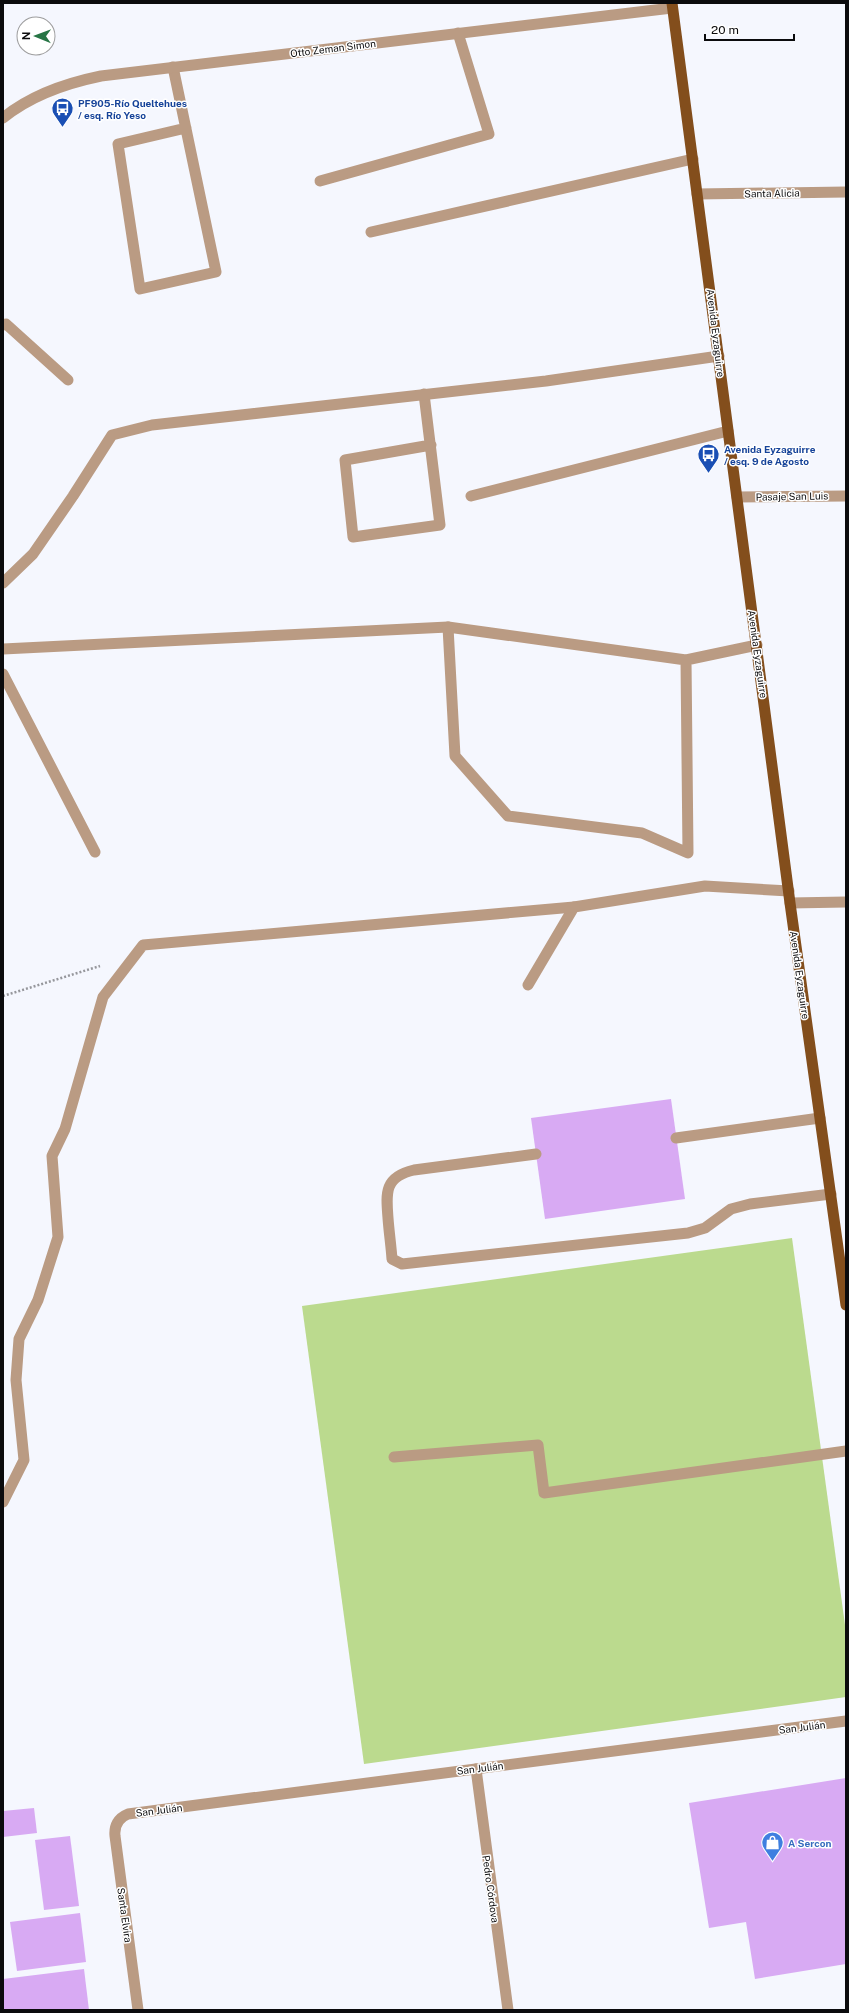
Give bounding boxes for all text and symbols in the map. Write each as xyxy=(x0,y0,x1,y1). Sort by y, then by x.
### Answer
north arrow xyxy=(16,16,56,56)
scale bar xyxy=(705,16,794,42)
text: 20 m xyxy=(711,23,739,37)
text: N xyxy=(20,31,32,40)
street label: Otto Zeman Simon xyxy=(290,37,377,59)
bus stop icon: PF905-Río Queltehues / esq. Río Yeso xyxy=(50,96,76,129)
place label: PF905-Río Queltehues / esq. Río Yeso xyxy=(78,97,187,121)
street label: Santa Alicia xyxy=(744,187,800,199)
street label: Avenida Eyzaguirre xyxy=(705,288,727,378)
bus stop icon: Avenida Eyzaguirre / esq. 9 de Agosto xyxy=(695,442,721,475)
place label: Avenida Eyzaguirre / esq. 9 de Agosto xyxy=(724,443,816,467)
street label: Pasaje San Luis xyxy=(756,489,828,503)
street label: Avenida Eyzaguirre xyxy=(746,609,770,699)
street label: Avenida Eyzaguirre xyxy=(788,930,812,1020)
street label: San Julián xyxy=(778,1718,826,1736)
street label: San Julián xyxy=(456,1759,504,1777)
street label: San Julián xyxy=(135,1801,183,1819)
shop icon: A Sercon xyxy=(759,1830,785,1863)
place label: A Sercon xyxy=(788,1837,831,1849)
street label: Pedro Córdova xyxy=(480,1854,502,1924)
street label: Santa Elvira xyxy=(115,1887,135,1943)

